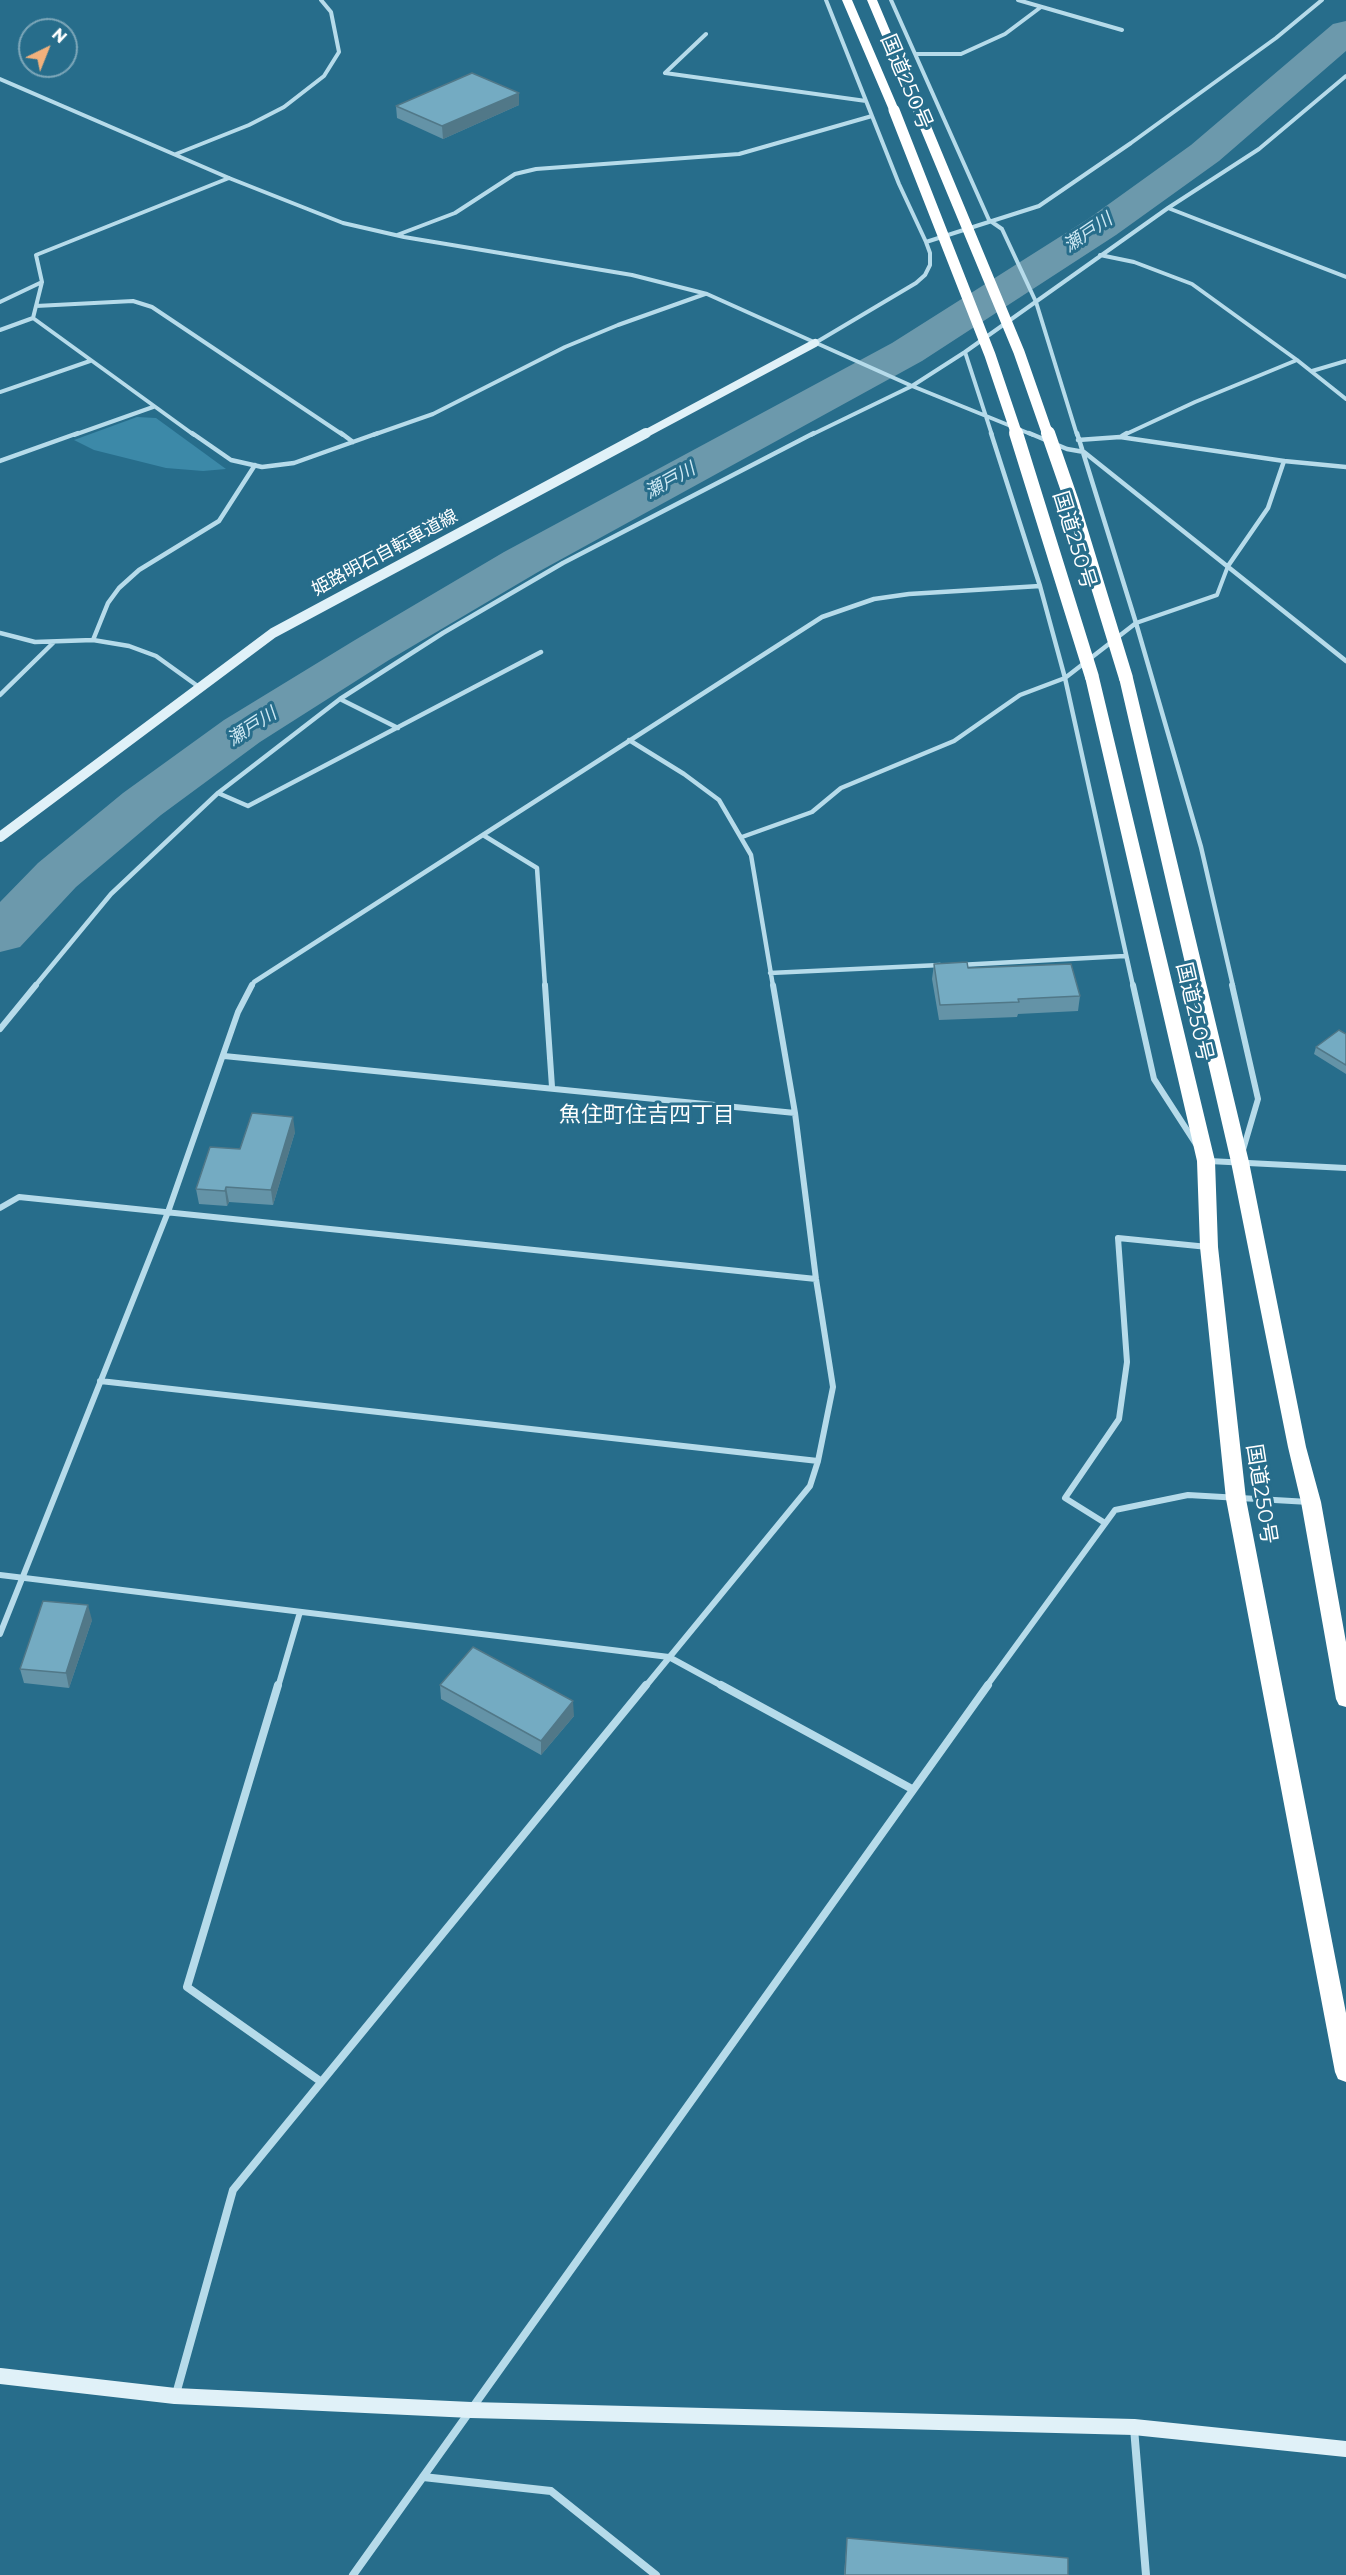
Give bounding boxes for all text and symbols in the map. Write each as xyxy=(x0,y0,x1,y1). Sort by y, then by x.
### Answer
north arrow xyxy=(18,18,78,78)
text: N xyxy=(48,25,70,47)
street label: 国道250号 xyxy=(875,31,937,133)
water label: 瀬戸川 xyxy=(1060,209,1116,257)
water label: 瀬戸川 xyxy=(641,458,699,504)
street label: 国道250号 xyxy=(1047,488,1101,592)
street label: 姫路明石自転車道線 xyxy=(308,505,462,601)
water label: 瀬戸川 xyxy=(223,703,281,751)
street label: 国道250号 xyxy=(1170,960,1218,1064)
district label: 魚住町住吉四丁目 xyxy=(559,1103,735,1129)
street label: 国道250号 xyxy=(1241,1442,1281,1546)

